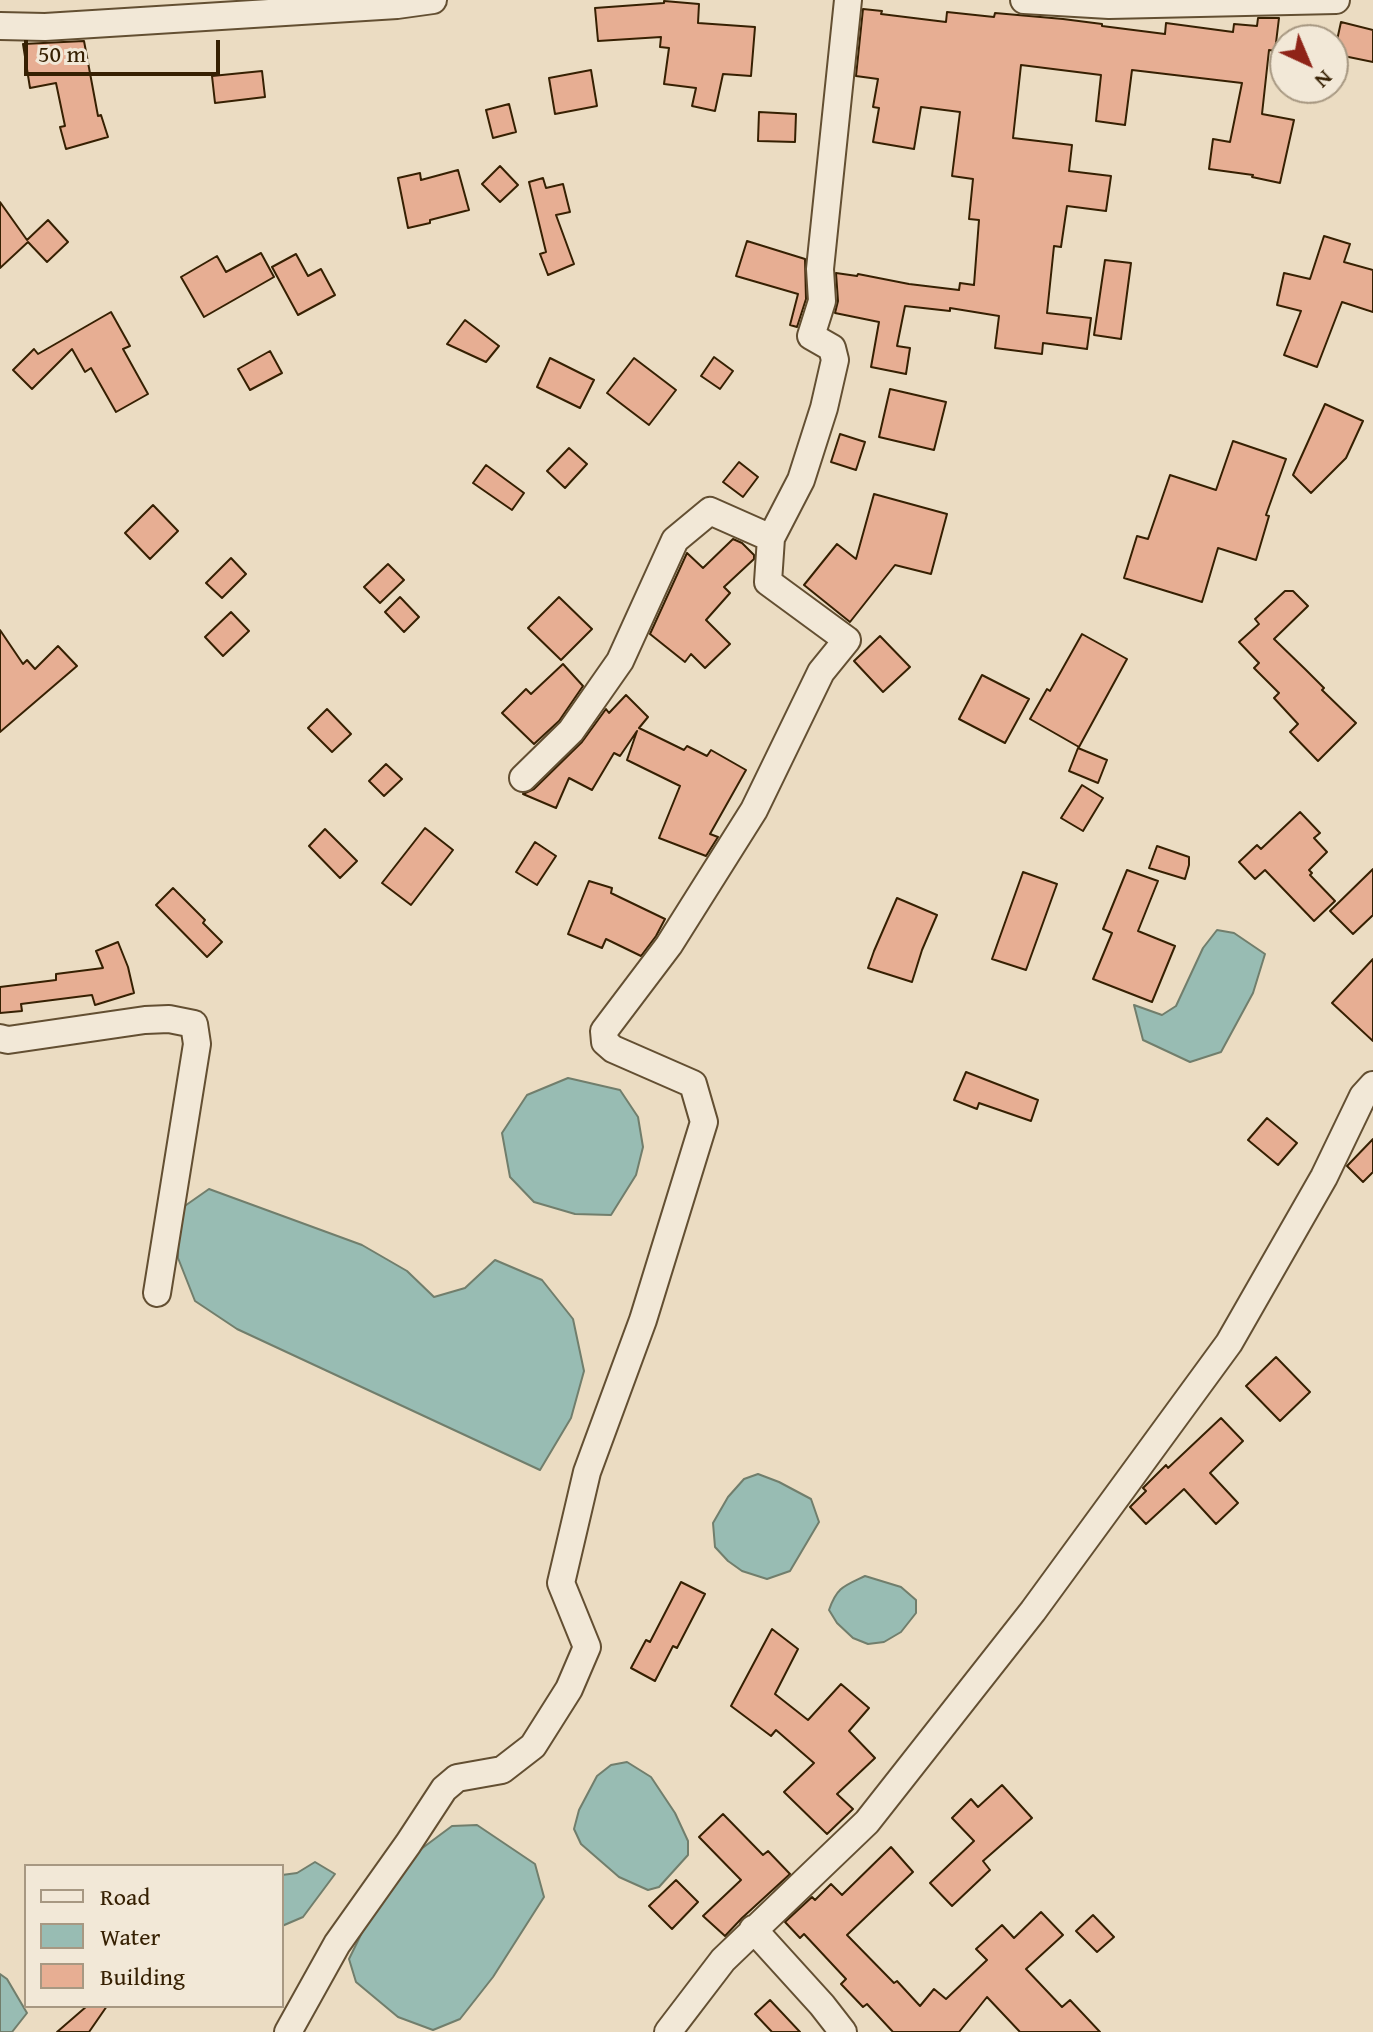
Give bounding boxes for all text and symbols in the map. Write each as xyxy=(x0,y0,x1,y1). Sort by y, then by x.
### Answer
scale bar xyxy=(28,24,224,74)
north arrow xyxy=(1269,24,1349,104)
text: 50 m xyxy=(38,36,86,71)
text: N xyxy=(1308,63,1341,96)
legend xyxy=(24,1864,284,2008)
text: Road xyxy=(100,1879,150,1914)
text: Water xyxy=(100,1919,160,1954)
text: Building xyxy=(100,1959,185,1994)

